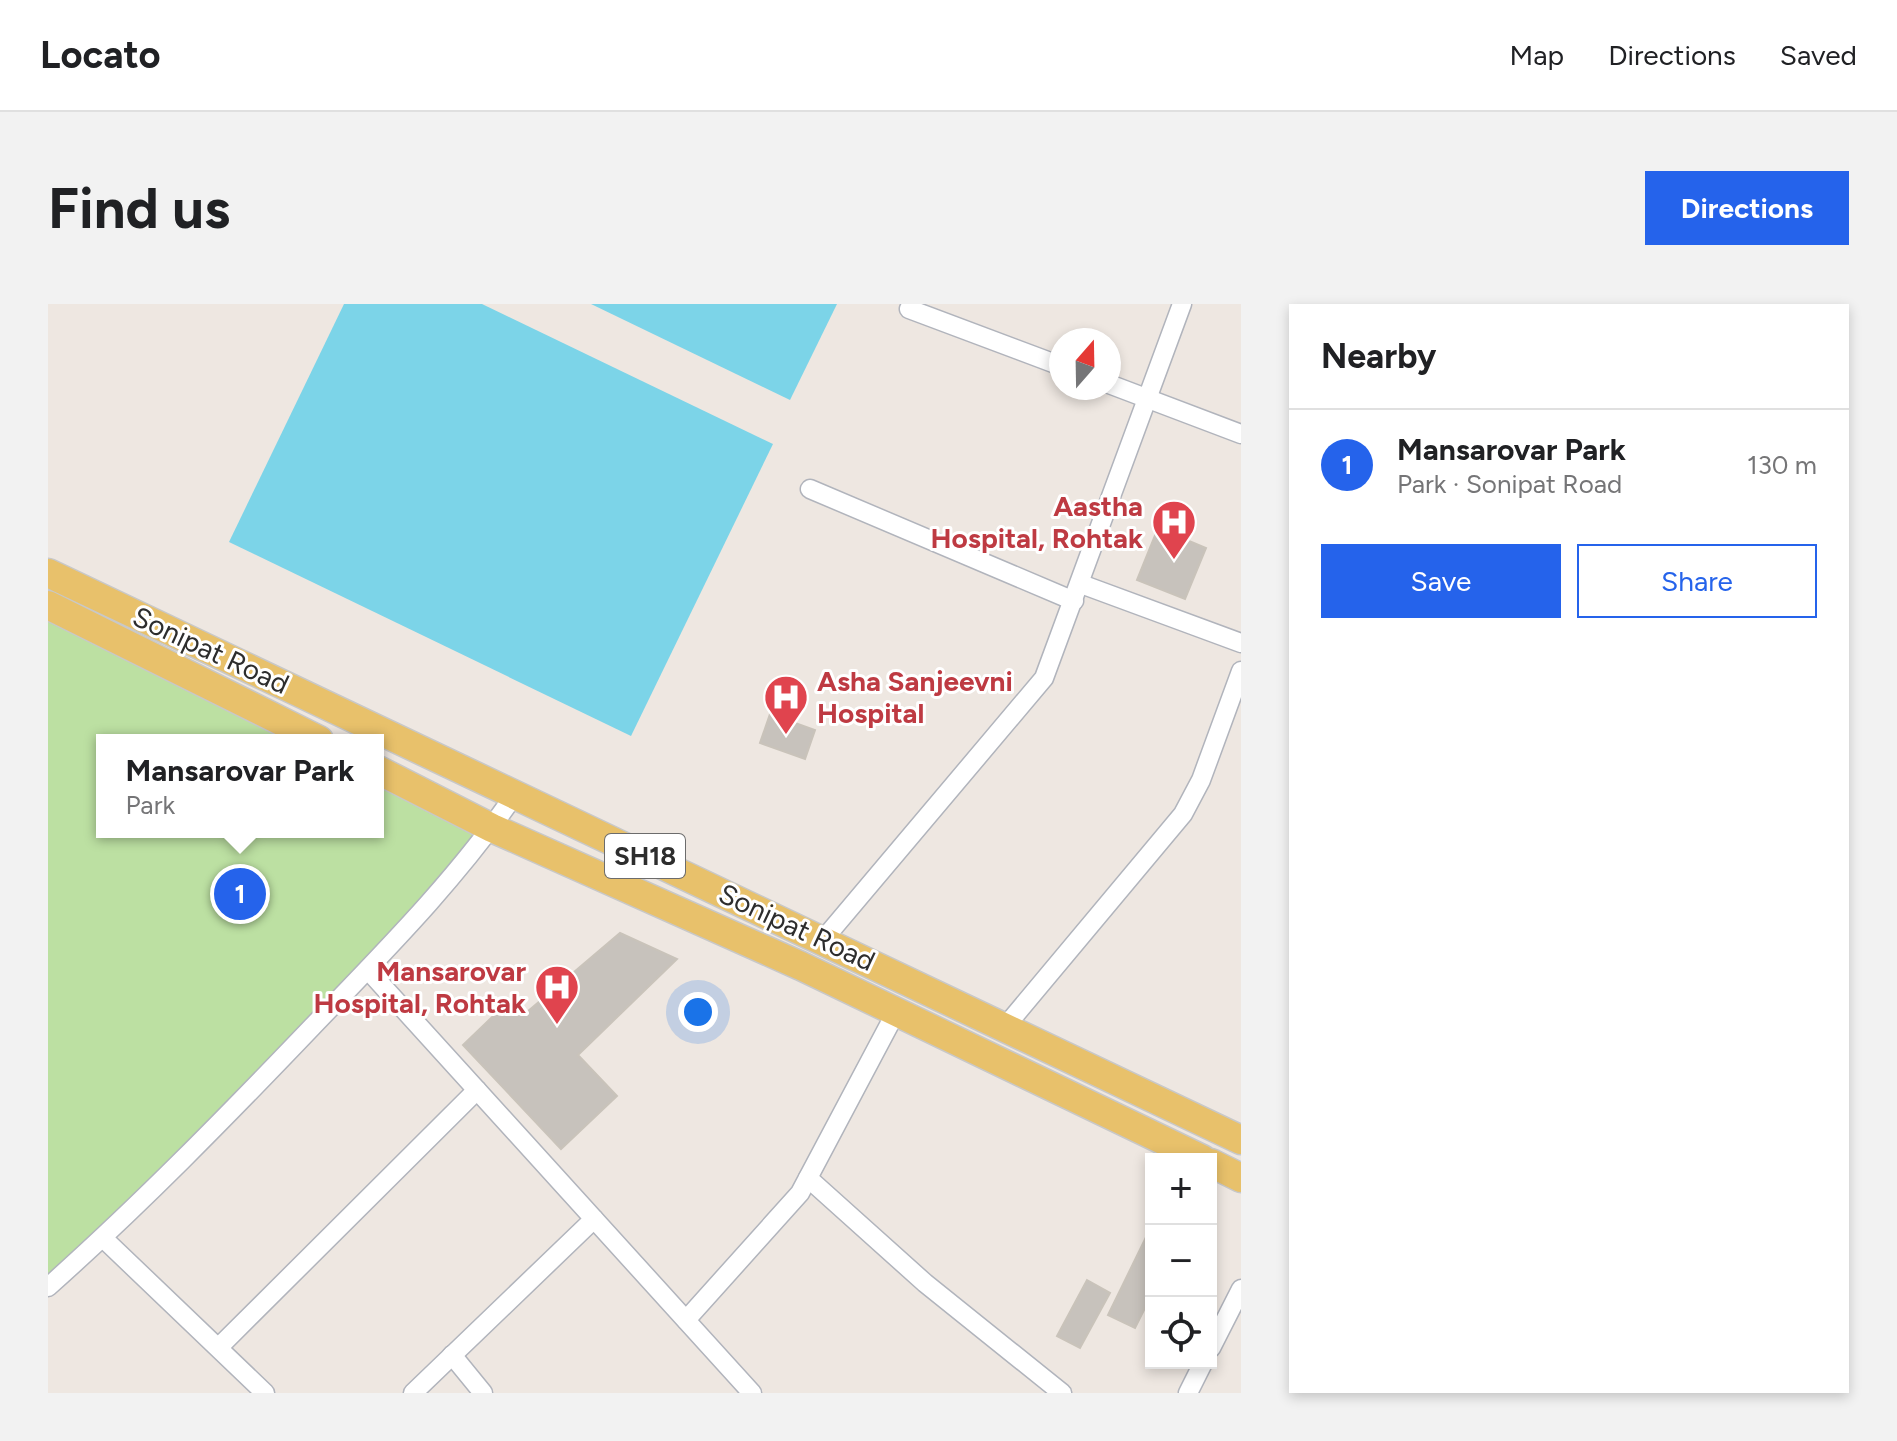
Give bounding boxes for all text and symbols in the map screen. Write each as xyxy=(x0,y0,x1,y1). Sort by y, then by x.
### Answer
text: Locato xyxy=(40,32,161,78)
text: Map xyxy=(1510,38,1564,72)
text: Directions xyxy=(1608,38,1736,72)
text: Saved xyxy=(1780,38,1857,72)
button: Directions xyxy=(1645,171,1849,245)
text: Find us xyxy=(48,175,230,242)
north arrow xyxy=(1049,328,1121,400)
text: Nearby xyxy=(1321,336,1436,377)
text: Mansarovar Park xyxy=(1397,431,1626,468)
text: 1 xyxy=(1342,449,1352,481)
text: 130 m xyxy=(1747,449,1817,481)
text: Park · Sonipat Road xyxy=(1397,468,1622,500)
place label: Aastha Hospital, Rohtak xyxy=(931,489,1143,555)
hospital icon: Aastha Hospital, Rohtak xyxy=(1150,498,1198,561)
button: Save xyxy=(1321,544,1561,618)
button: Share xyxy=(1577,544,1817,618)
street label: Sonipat Road xyxy=(128,599,294,701)
place label: Asha Sanjeevni Hospital xyxy=(817,664,1013,730)
hospital icon: Asha Sanjeevni Hospital xyxy=(762,673,810,736)
popup xyxy=(96,734,384,838)
text: Mansarovar Park xyxy=(126,752,354,789)
text: Park xyxy=(126,789,175,821)
road number: SH18 xyxy=(605,834,685,878)
pin: 1 xyxy=(214,864,266,924)
street label: Sonipat Road xyxy=(714,876,880,978)
place label: Mansarovar Hospital, Rohtak xyxy=(314,954,526,1020)
hospital icon: Mansarovar Hospital, Rohtak xyxy=(533,963,581,1026)
your location xyxy=(678,992,718,1032)
map controls xyxy=(1145,1153,1217,1369)
button: + xyxy=(1145,1153,1217,1225)
button: − xyxy=(1145,1225,1217,1297)
button: locate xyxy=(1145,1297,1217,1369)

